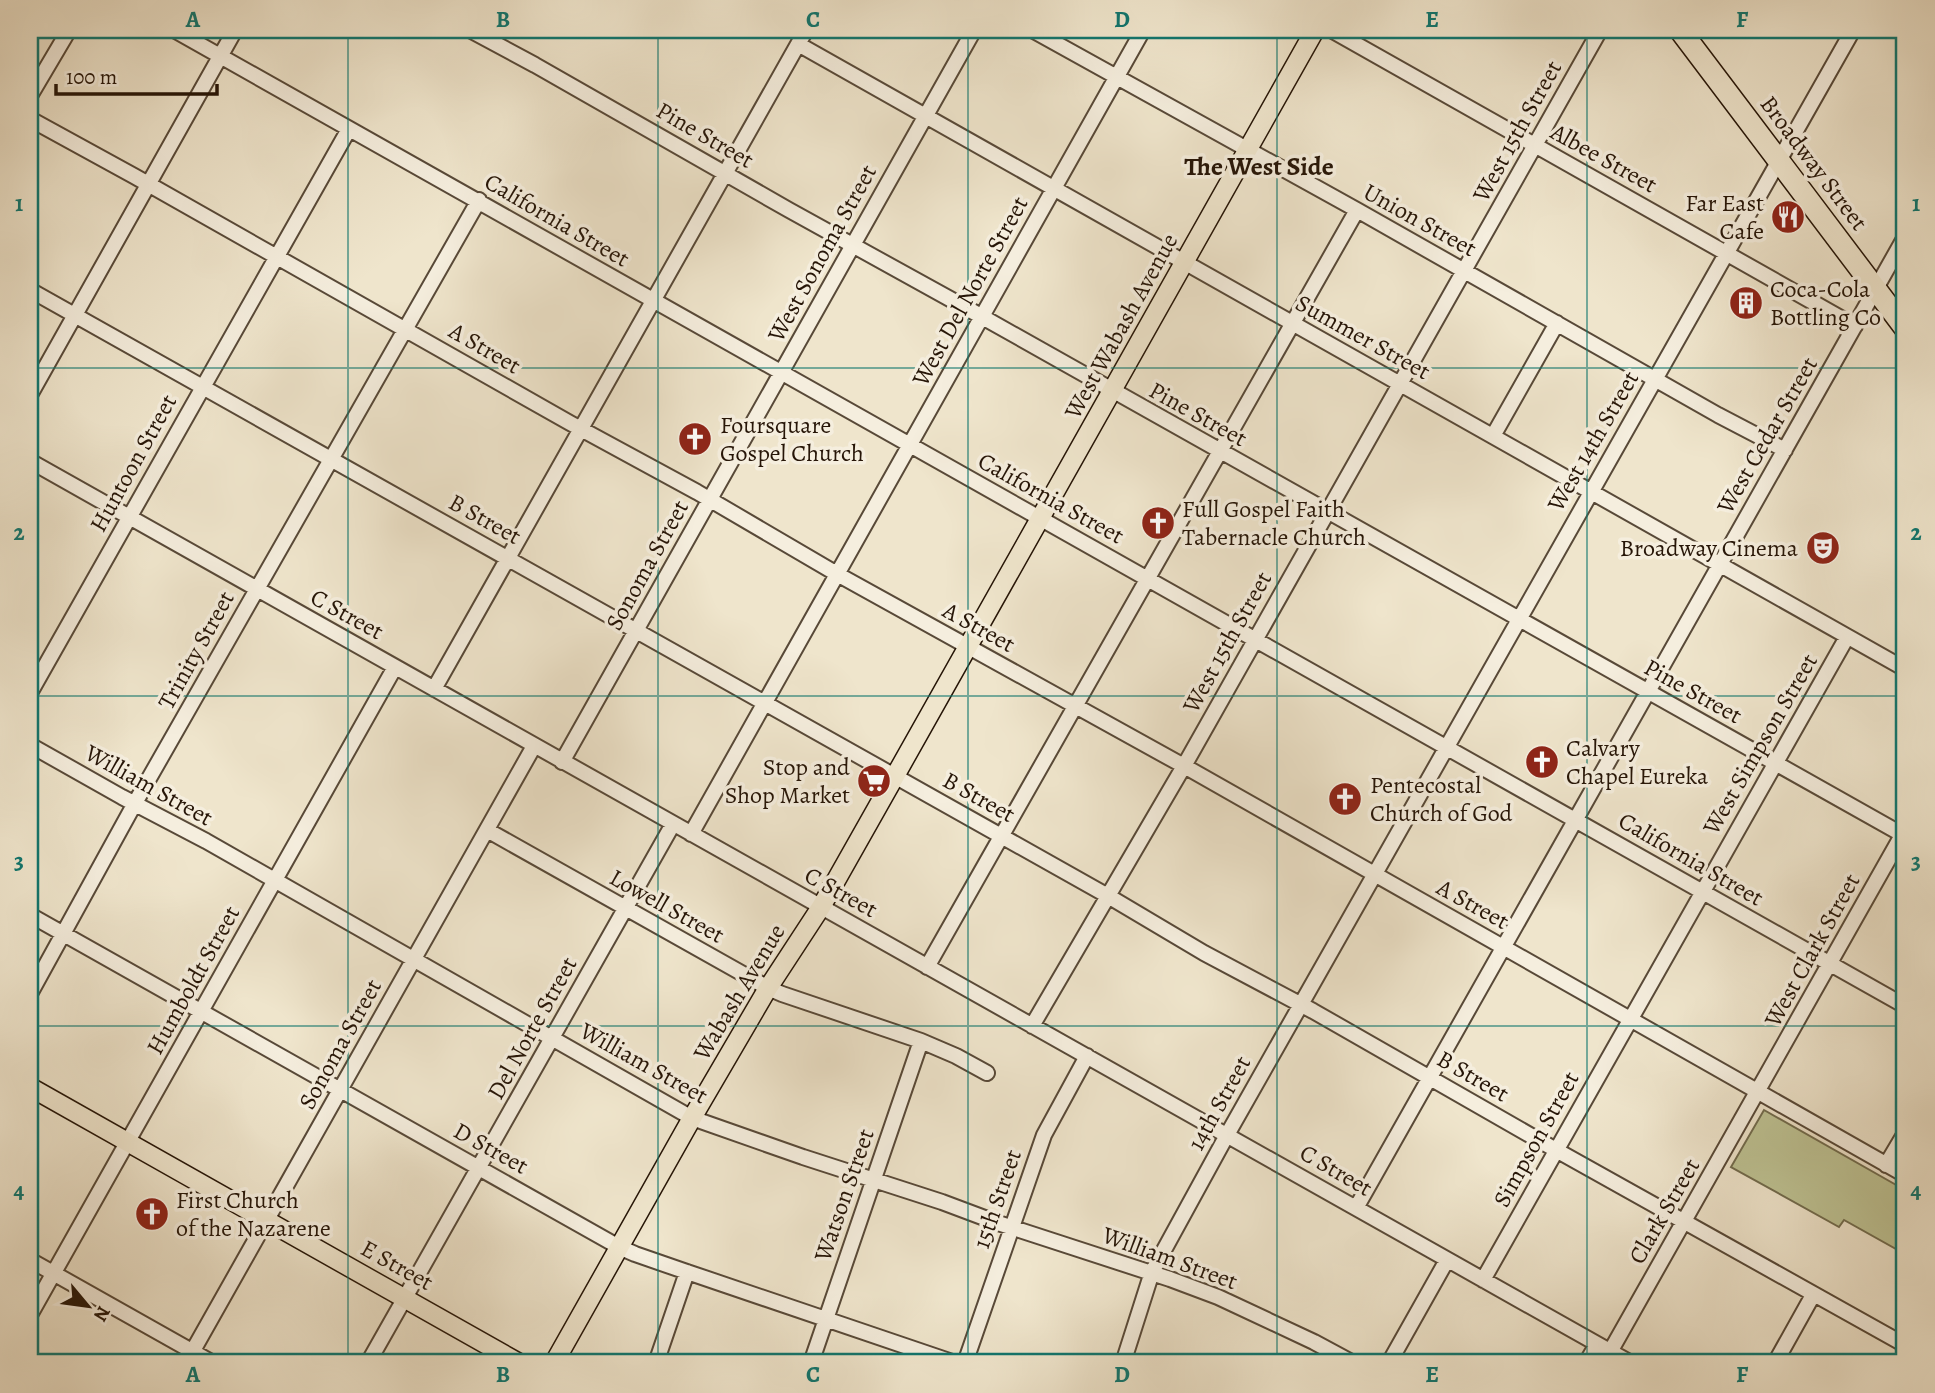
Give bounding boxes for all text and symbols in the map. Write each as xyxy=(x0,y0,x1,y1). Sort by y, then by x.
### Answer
text: A xyxy=(185,4,201,35)
text: B xyxy=(496,4,510,35)
text: C xyxy=(806,4,820,35)
text: D xyxy=(1114,4,1130,35)
text: E xyxy=(1425,4,1439,35)
text: F xyxy=(1736,4,1749,35)
scale bar xyxy=(56,52,217,96)
street label: West 15th Street xyxy=(1465,55,1569,208)
text: 100 m xyxy=(66,63,117,91)
street label: Broadway Street xyxy=(1753,89,1875,237)
street label: Pine Street xyxy=(650,94,760,176)
street label: Albee Street xyxy=(1544,115,1663,200)
district label: The West Side xyxy=(1184,149,1334,184)
street label: West Sonoma Street xyxy=(760,159,884,348)
street label: California Street xyxy=(479,166,635,274)
street label: Union Street xyxy=(1358,176,1482,264)
place label: Far East Cafe xyxy=(1685,187,1764,247)
text: 1 xyxy=(15,188,23,219)
text: 1 xyxy=(1912,188,1920,219)
street label: West Del Norte Street xyxy=(904,190,1035,392)
restaurant icon: Far East Cafe xyxy=(1769,198,1807,236)
street label: West Wabash Avenue xyxy=(1056,228,1185,425)
place label: Coca-Cola Bottling Co xyxy=(1770,273,1881,333)
building icon: Coca-Cola Bottling Co xyxy=(1727,284,1765,322)
street label: Summer Street xyxy=(1290,287,1436,387)
street label: A Street xyxy=(442,314,527,381)
street label: West Cedar Street xyxy=(1709,351,1825,520)
street label: West 14th Street xyxy=(1539,365,1646,518)
street label: Pine Street xyxy=(1143,374,1253,454)
street label: Huntoon Street xyxy=(82,388,184,538)
place label: Foursquare Gospel Church xyxy=(720,409,864,469)
church icon: Foursquare Gospel Church xyxy=(676,420,714,458)
street label: California Street xyxy=(972,445,1130,551)
street label: B Street xyxy=(443,486,527,552)
place label: Full Gospel Faith Tabernacle Church xyxy=(1182,493,1366,553)
street label: Sonoma Street xyxy=(598,494,696,636)
church icon: Full Gospel Faith Tabernacle Church xyxy=(1139,504,1177,542)
text: 2 xyxy=(13,517,25,548)
text: 2 xyxy=(1910,517,1922,548)
theatre icon: Broadway Cinema xyxy=(1804,529,1842,567)
place label: Broadway Cinema xyxy=(1620,532,1799,564)
street label: West 15th Street xyxy=(1175,566,1279,719)
street label: C Street xyxy=(305,581,389,647)
street label: Trinity Street xyxy=(150,585,242,715)
street label: A Street xyxy=(936,594,1021,660)
street label: West Simpson Street xyxy=(1695,648,1825,841)
street label: Pine Street xyxy=(1638,651,1748,731)
place label: Calvary Chapel Eureka xyxy=(1566,732,1709,792)
street label: William Street xyxy=(78,736,219,833)
church icon: Calvary Chapel Eureka xyxy=(1523,743,1561,781)
place label: Stop and Shop Market xyxy=(725,751,850,811)
supermarket icon: Stop and Shop Market xyxy=(855,762,893,800)
street label: B Street xyxy=(937,764,1021,830)
place label: Pentecostal Church of God xyxy=(1370,769,1513,829)
church icon: Pentecostal Church of God xyxy=(1326,780,1364,818)
street label: California Street xyxy=(1613,805,1769,913)
text: 3 xyxy=(14,846,24,877)
text: 3 xyxy=(1911,846,1921,877)
street label: C Street xyxy=(799,859,883,925)
street label: Lowell Street xyxy=(604,861,730,951)
street label: West Clark Street xyxy=(1756,868,1867,1033)
street label: A Street xyxy=(1430,871,1515,937)
street label: Humboldt Street xyxy=(139,900,247,1060)
street label: Wabash Avenue xyxy=(685,918,792,1067)
street label: Del Norte Street xyxy=(480,951,584,1105)
street label: Sonoma Street xyxy=(291,973,389,1115)
street label: William Street xyxy=(573,1014,714,1111)
street label: B Street xyxy=(1431,1043,1515,1109)
street label: 14th Street xyxy=(1180,1050,1258,1156)
street label: Simpson Street xyxy=(1486,1065,1586,1213)
street label: D Street xyxy=(448,1114,534,1182)
street label: Watson Street xyxy=(806,1124,882,1266)
street label: C Street xyxy=(1294,1136,1378,1204)
street label: 15th Street xyxy=(965,1145,1029,1253)
street label: Clark Street xyxy=(1621,1152,1707,1270)
text: 4 xyxy=(14,1175,25,1206)
text: 4 xyxy=(1911,1175,1922,1206)
place label: First Church of the Nazarene xyxy=(176,1184,331,1244)
church icon: First Church of the Nazarene xyxy=(133,1195,171,1233)
street label: William Street xyxy=(1097,1218,1242,1297)
street label: E Street xyxy=(355,1232,439,1298)
north arrow xyxy=(52,1270,122,1340)
text: N xyxy=(87,1301,117,1326)
text: A xyxy=(185,1359,201,1390)
text: B xyxy=(496,1359,510,1390)
text: C xyxy=(806,1359,820,1390)
text: D xyxy=(1114,1359,1130,1390)
text: E xyxy=(1425,1359,1439,1390)
text: F xyxy=(1736,1359,1749,1390)

